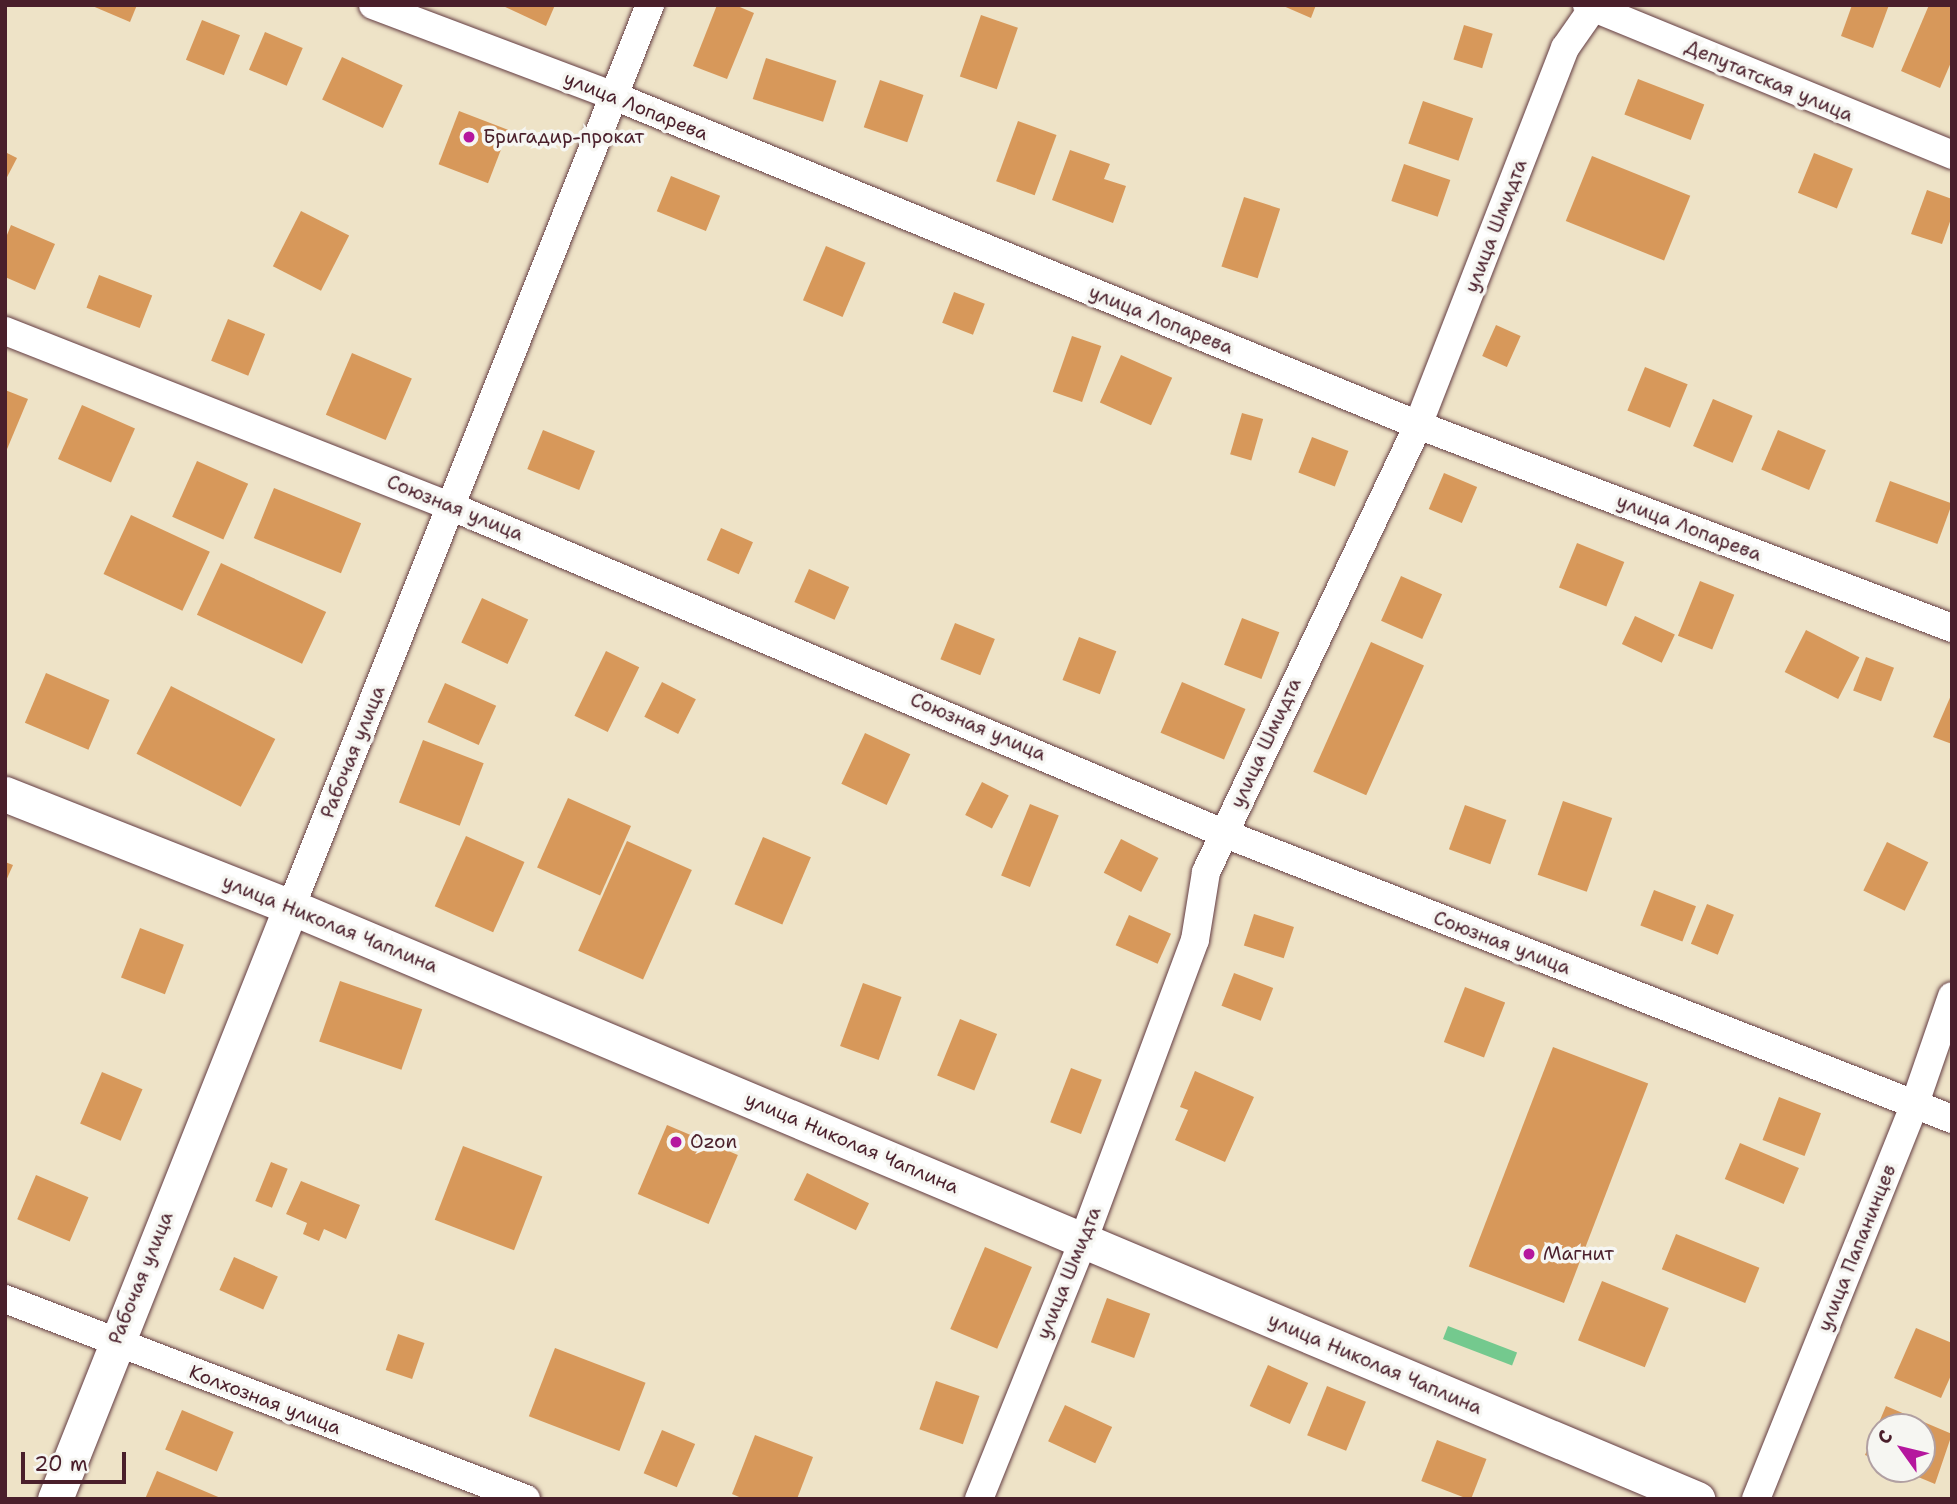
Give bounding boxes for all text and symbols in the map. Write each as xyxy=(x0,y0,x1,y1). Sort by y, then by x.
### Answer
street label: Депутатская улица xyxy=(1682,35,1856,127)
street label: улица Лопарева xyxy=(561,67,711,145)
place label: Бригадир-прокат xyxy=(483,126,644,148)
marker: Бригадир-прокат xyxy=(461,129,477,145)
street label: улица Шмидта xyxy=(1460,156,1532,296)
street label: улица Лопарева xyxy=(1086,281,1236,359)
street label: Союзная улица xyxy=(383,470,527,546)
street label: улица Лопарева xyxy=(1613,490,1765,566)
street label: улица Шмидта xyxy=(1226,674,1306,812)
street label: Рабочая улица xyxy=(316,682,390,822)
street label: Союзная улица xyxy=(907,688,1049,766)
street label: улица Николая Чаплина xyxy=(219,870,441,978)
street label: Союзная улица xyxy=(1430,906,1574,980)
street label: улица Николая Чаплина xyxy=(742,1088,962,1198)
place label: Ozon xyxy=(690,1131,737,1153)
marker: Ozon xyxy=(668,1134,684,1150)
street label: улица Папанинцев xyxy=(1813,1161,1901,1335)
street label: улица Шмидта xyxy=(1032,1203,1106,1343)
street label: Рабочая улица xyxy=(104,1208,178,1348)
place label: Магнит xyxy=(1543,1243,1614,1265)
marker: Магнит xyxy=(1521,1246,1537,1262)
street label: улица Николая Чаплина xyxy=(1265,1309,1485,1419)
street label: Колхозная улица xyxy=(186,1361,344,1439)
north arrow xyxy=(1866,1413,1936,1483)
text: С xyxy=(1871,1425,1898,1449)
scale bar xyxy=(24,1438,130,1482)
text: 20 m xyxy=(34,1450,88,1478)

